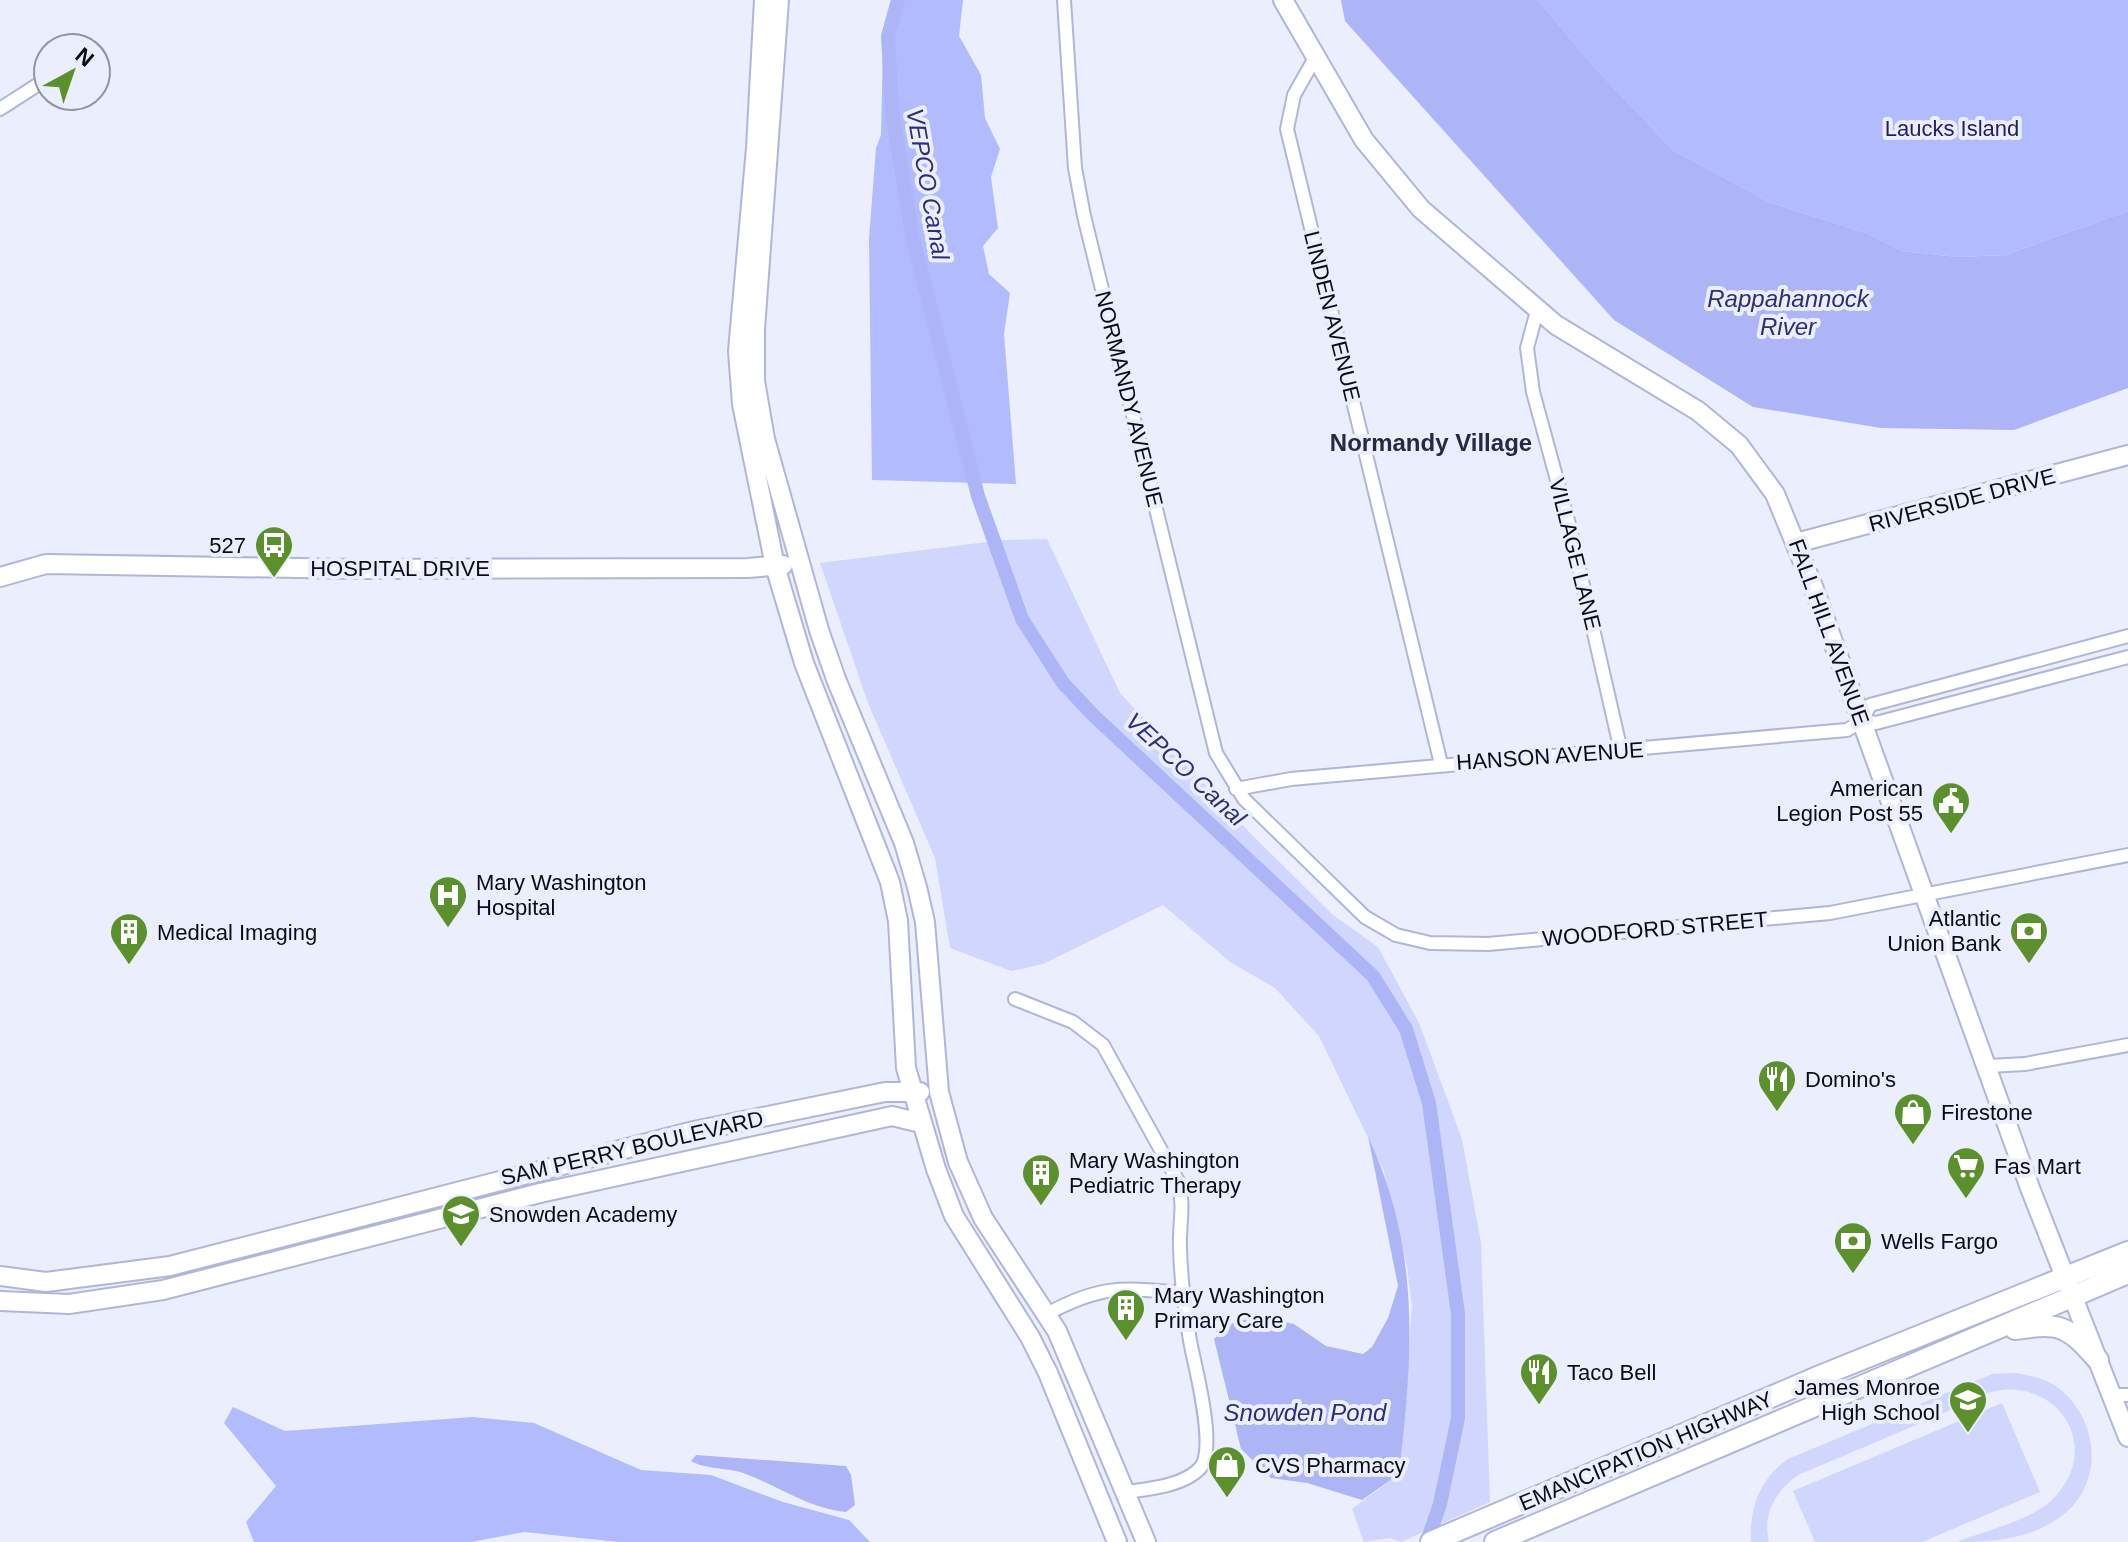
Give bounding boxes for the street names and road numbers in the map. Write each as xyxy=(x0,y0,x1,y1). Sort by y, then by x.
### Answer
street label: LINDEN AVENUE xyxy=(1299,228,1365,404)
street label: NORMANDY AVENUE xyxy=(1090,288,1168,510)
street label: RIVERSIDE DRIVE xyxy=(1866,463,2058,537)
street label: VILLAGE LANE xyxy=(1544,476,1606,632)
street label: FALL HILL AVENUE xyxy=(1784,536,1874,728)
street label: HOSPITAL DRIVE xyxy=(310,556,490,581)
street label: HANSON AVENUE xyxy=(1455,737,1645,775)
street label: WOODFORD STREET xyxy=(1541,907,1769,951)
street label: SAM PERRY BOULEVARD xyxy=(498,1106,766,1190)
street label: EMANCIPATION HIGHWAY xyxy=(1515,1386,1777,1516)

